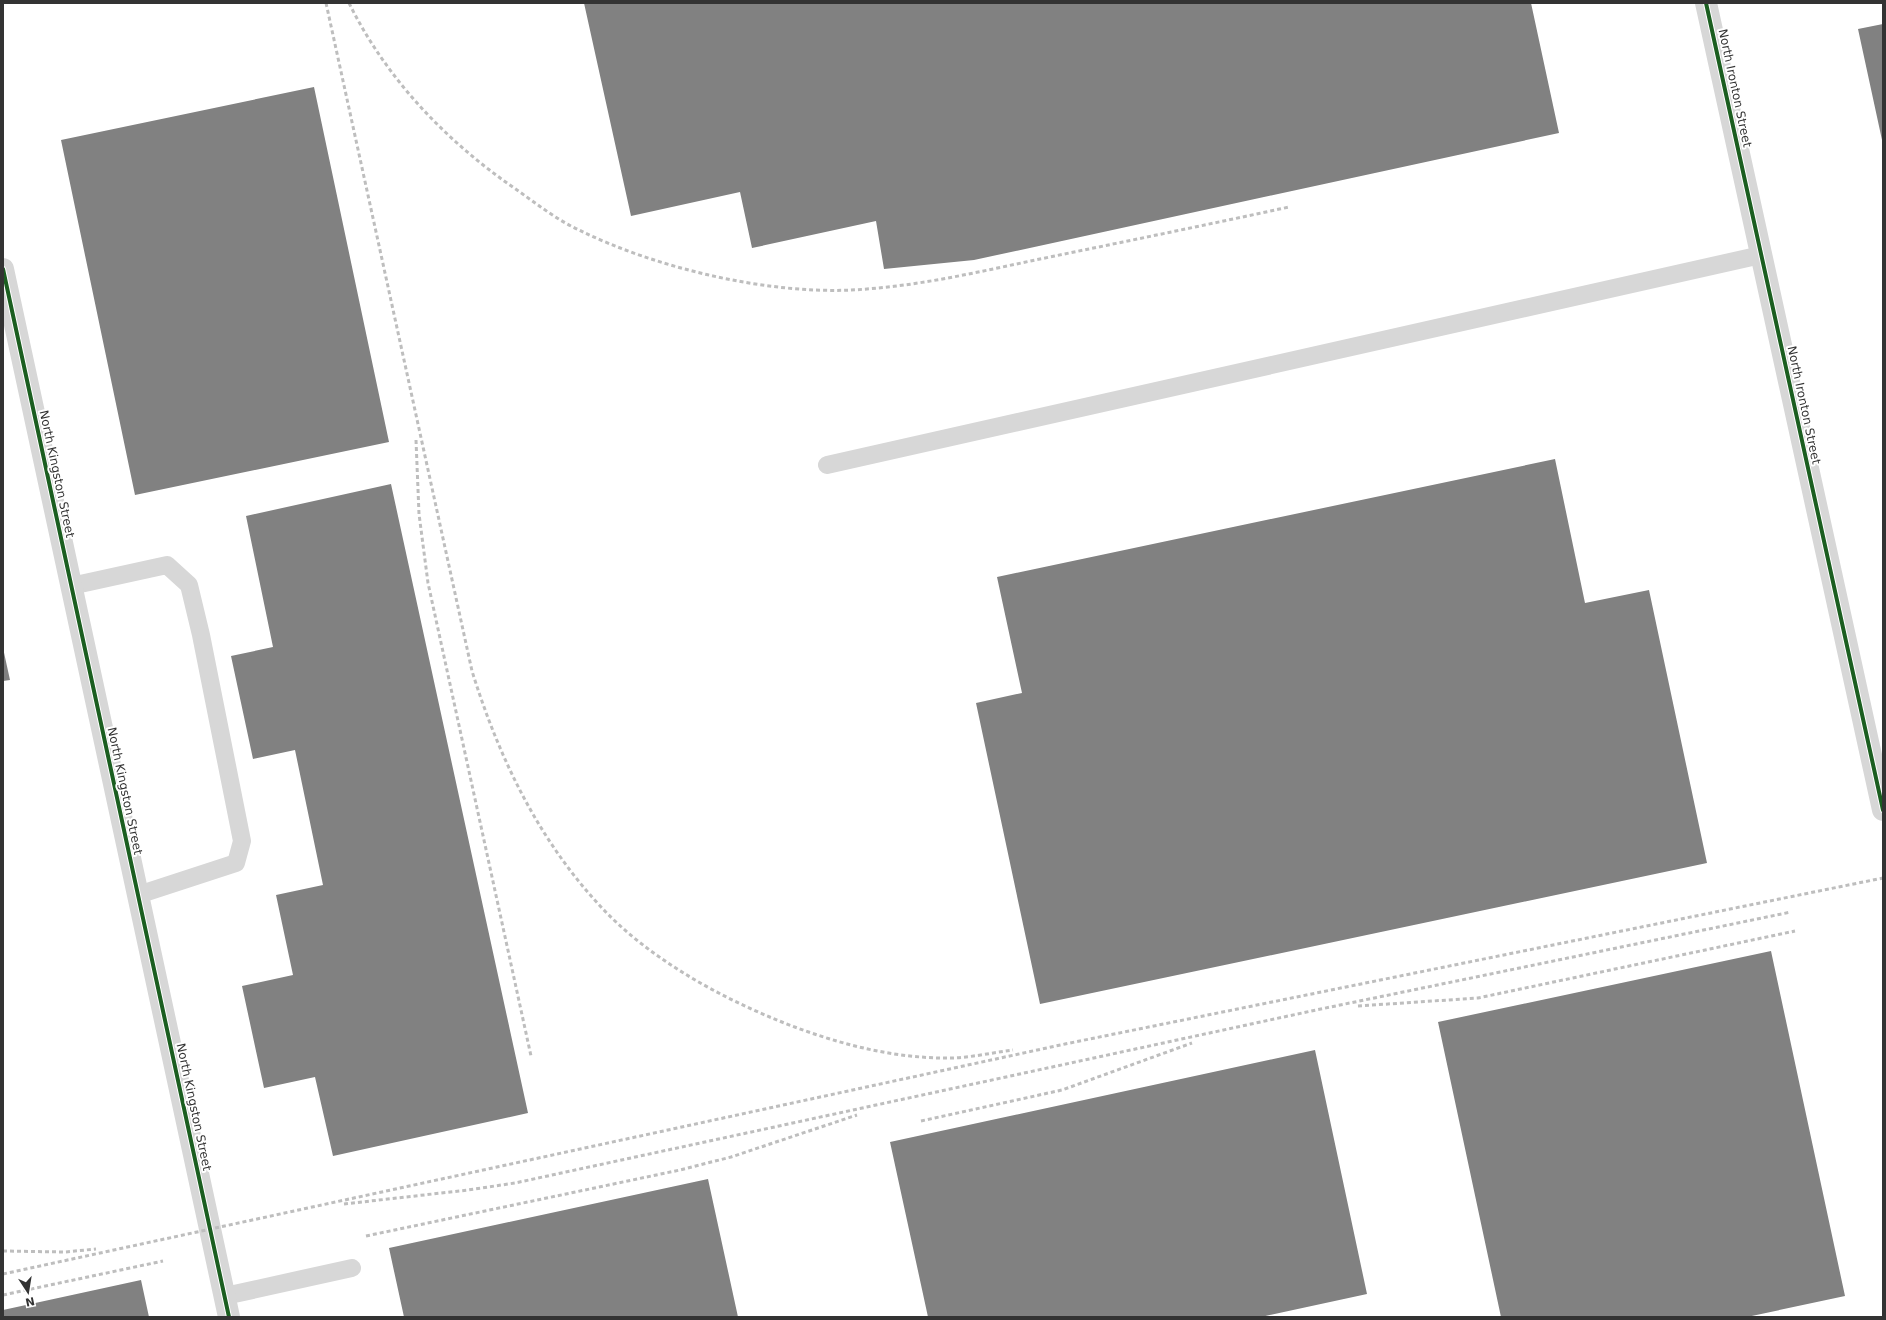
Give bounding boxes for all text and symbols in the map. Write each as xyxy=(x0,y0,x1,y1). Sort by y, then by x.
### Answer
street label: North Ironton Street xyxy=(1716,28,1754,149)
street label: North Ironton Street xyxy=(1785,345,1823,466)
street label: North Kingston Street xyxy=(37,409,77,539)
street label: North Kingston Street xyxy=(105,726,145,856)
street label: North Kingston Street xyxy=(174,1042,214,1172)
north arrow xyxy=(8,1272,48,1312)
text: N xyxy=(24,1294,36,1309)

